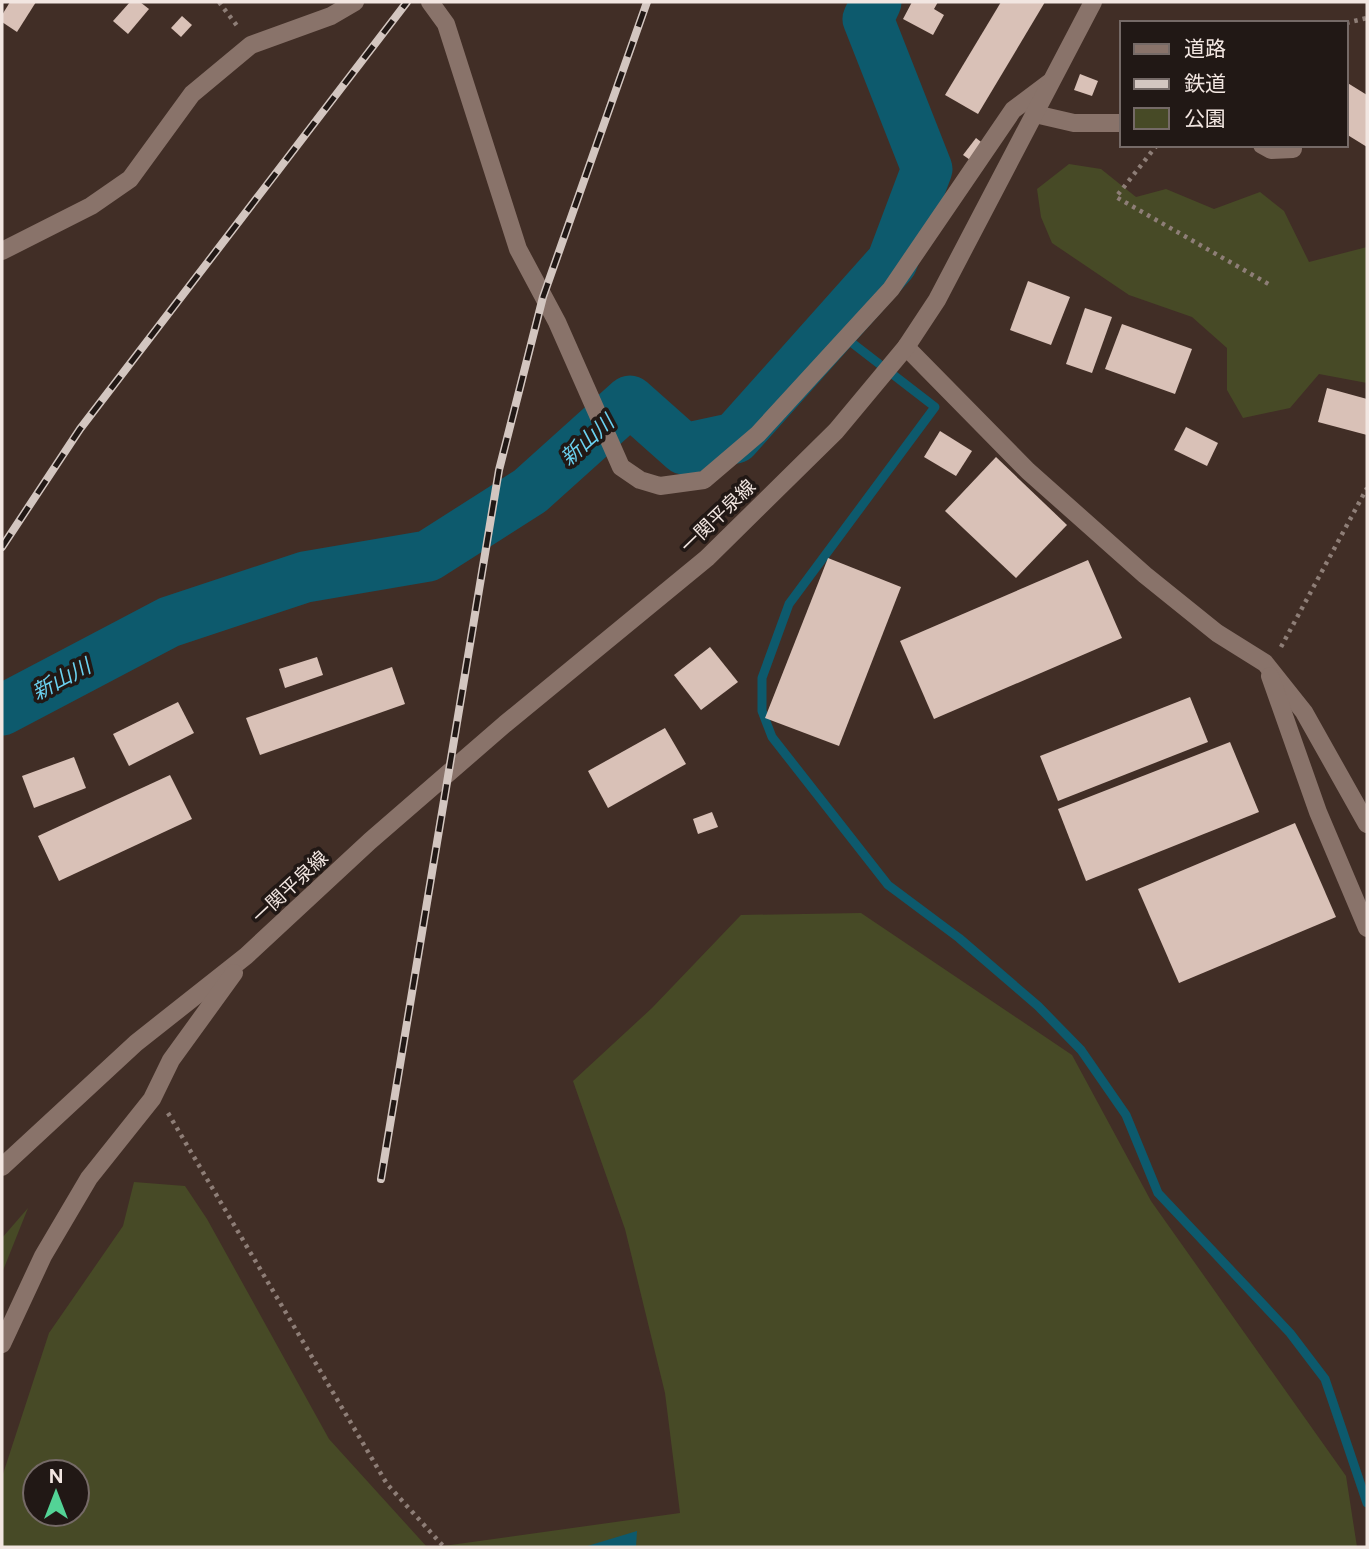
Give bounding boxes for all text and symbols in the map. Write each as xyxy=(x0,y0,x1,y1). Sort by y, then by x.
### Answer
legend xyxy=(1120,21,1348,147)
text: 道路 xyxy=(1184,36,1226,61)
text: 鉄道 xyxy=(1184,71,1226,96)
text: 公園 xyxy=(1184,106,1226,131)
water label: 新山川 xyxy=(555,408,620,470)
street label: 一関平泉線 xyxy=(676,475,760,557)
water label: 新山川 xyxy=(27,652,96,705)
street label: 一関平泉線 xyxy=(247,846,333,928)
north arrow xyxy=(21,1458,91,1528)
text: N xyxy=(49,1465,63,1488)

